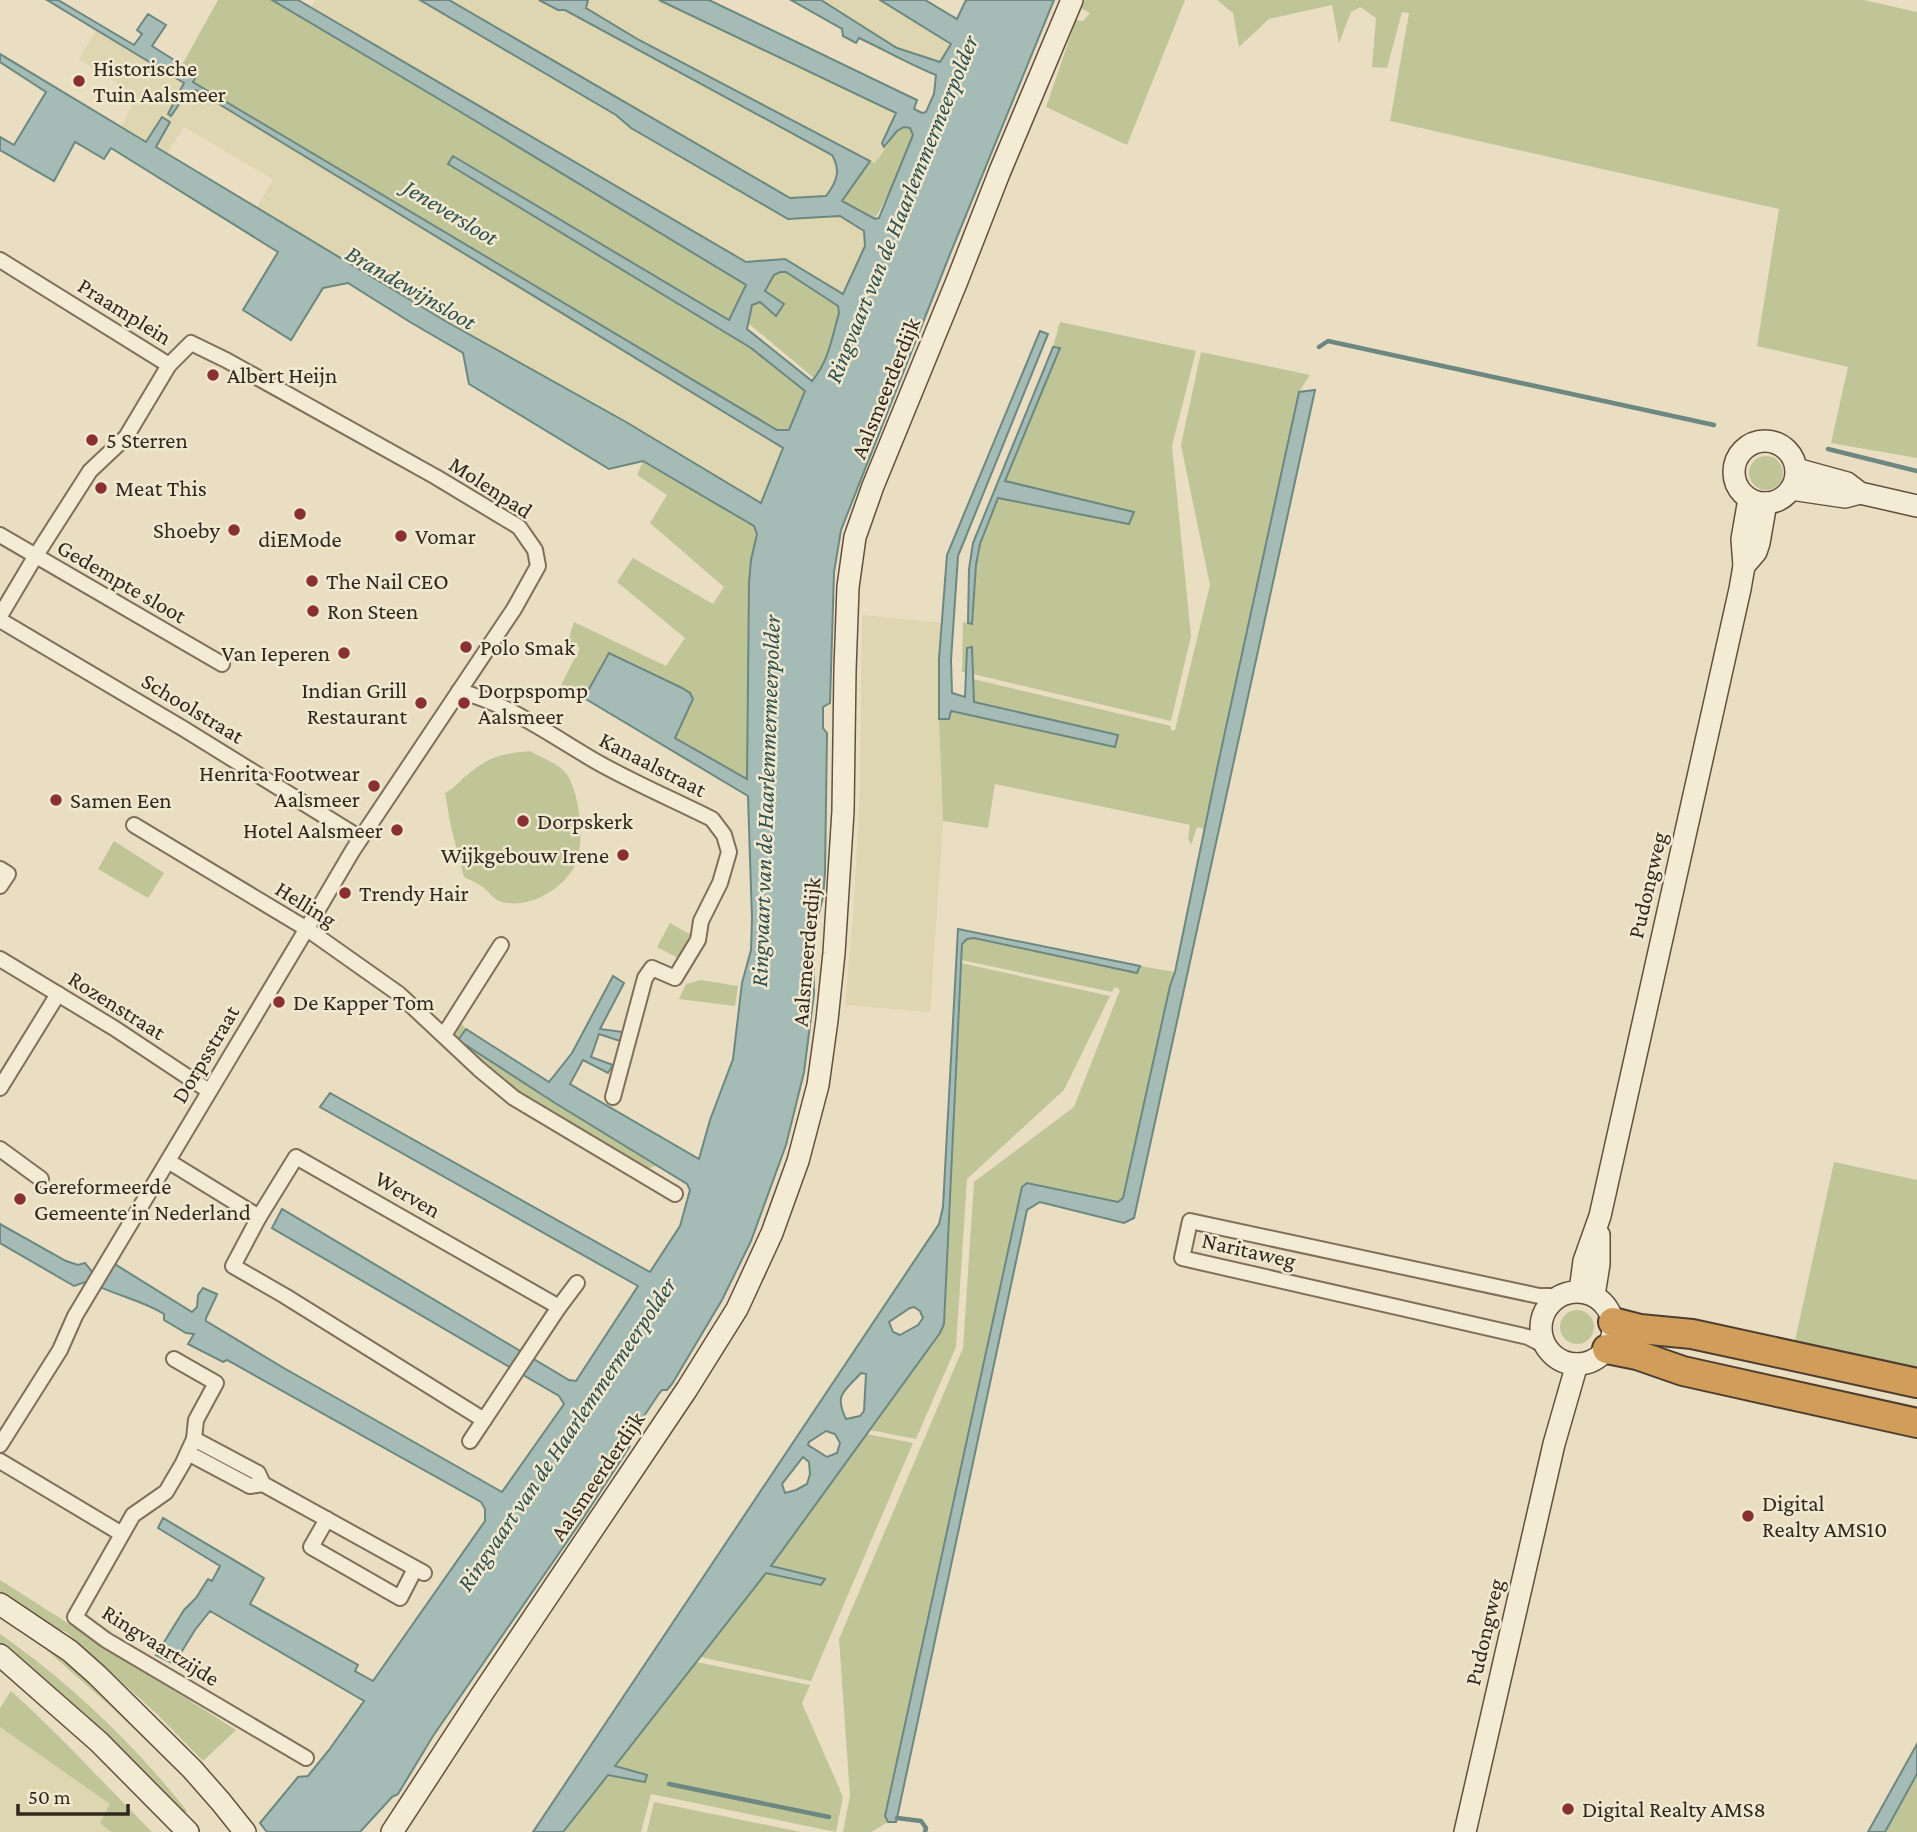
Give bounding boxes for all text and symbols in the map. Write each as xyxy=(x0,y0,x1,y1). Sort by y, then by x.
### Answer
water label: Ringvaart van de Haarlemmermeerpolder xyxy=(819,31,984,387)
place label: Historische Tuin Aalsmeer xyxy=(93,55,226,107)
marker: Historische Tuin Aalsmeer xyxy=(71,73,87,89)
water label: Jeneversloot xyxy=(395,171,504,251)
water label: Brandewijnsloot xyxy=(341,239,482,336)
street label: Praamplein xyxy=(73,272,177,350)
street label: Aalsmeerderdijk xyxy=(845,314,925,462)
place label: Albert Heijn xyxy=(227,362,337,388)
marker: Albert Heijn xyxy=(205,367,221,383)
place label: 5 Sterren xyxy=(106,427,188,453)
marker: 5 Sterren xyxy=(84,432,100,448)
street label: Molenpad xyxy=(445,451,537,523)
place label: Meat This xyxy=(115,475,207,501)
marker: Meat This xyxy=(93,480,109,496)
marker: diEMode xyxy=(292,506,308,522)
place label: Shoeby xyxy=(153,517,220,543)
marker: Shoeby xyxy=(226,522,242,538)
place label: Vomar xyxy=(415,523,476,549)
place label: diEMode xyxy=(258,526,342,552)
marker: Vomar xyxy=(393,528,409,544)
street label: Gedempte sloot xyxy=(53,534,192,629)
place label: The Nail CEO xyxy=(326,568,449,594)
marker: The Nail CEO xyxy=(304,573,320,589)
place label: Ron Steen xyxy=(327,598,418,624)
marker: Ron Steen xyxy=(305,603,321,619)
water label: Ringvaart van de Haarlemmermeerpolder xyxy=(745,614,785,988)
place label: Polo Smak xyxy=(480,634,575,660)
marker: Polo Smak xyxy=(458,639,474,655)
place label: Van Ieperen xyxy=(221,640,330,666)
marker: Van Ieperen xyxy=(336,645,352,661)
street label: Schoolstraat xyxy=(137,667,249,749)
place label: Indian Grill Restaurant xyxy=(301,677,407,729)
place label: Dorpspomp Aalsmeer xyxy=(478,677,588,729)
marker: Indian Grill Restaurant xyxy=(413,695,429,711)
marker: Dorpspomp Aalsmeer xyxy=(456,695,472,711)
street label: Kanaalstraat xyxy=(595,726,711,802)
place label: Henrita Footwear Aalsmeer xyxy=(199,760,360,812)
marker: Henrita Footwear Aalsmeer xyxy=(366,778,382,794)
place label: Samen Een xyxy=(70,787,172,813)
marker: Samen Een xyxy=(48,792,64,808)
place label: Dorpskerk xyxy=(537,808,633,834)
marker: Dorpskerk xyxy=(515,813,531,829)
place label: Hotel Aalsmeer xyxy=(243,817,383,843)
marker: Hotel Aalsmeer xyxy=(389,822,405,838)
street label: Pudongweg xyxy=(1622,829,1672,941)
place label: Wijkgebouw Irene xyxy=(441,842,609,868)
marker: Wijkgebouw Irene xyxy=(615,847,631,863)
street label: Helling xyxy=(271,875,341,933)
street label: Aalsmeerderdijk xyxy=(787,876,825,1028)
place label: Trendy Hair xyxy=(359,880,469,906)
marker: Trendy Hair xyxy=(337,885,353,901)
street label: Rozenstraat xyxy=(64,965,171,1045)
place label: De Kapper Tom xyxy=(293,989,435,1015)
marker: De Kapper Tom xyxy=(271,994,287,1010)
street label: Dorpsstraat xyxy=(166,1000,244,1108)
street label: Werven xyxy=(371,1165,445,1223)
place label: Gereformeerde Gemeente in Nederland xyxy=(34,1173,251,1225)
marker: Gereformeerde Gemeente in Nederland xyxy=(12,1191,28,1207)
street label: Naritaweg xyxy=(1199,1227,1299,1273)
water label: Ringvaart van de Haarlemmermeerpolder xyxy=(451,1272,682,1596)
street label: Aalsmeerderdijk xyxy=(544,1407,650,1545)
place label: Digital Realty AMS10 xyxy=(1762,1490,1887,1542)
marker: Digital Realty AMS10 xyxy=(1740,1508,1756,1524)
street label: Pudongweg xyxy=(1459,1576,1509,1688)
street label: Ringvaartzijde xyxy=(98,1599,224,1691)
scale bar xyxy=(18,1772,128,1816)
text: 50 m xyxy=(28,1785,71,1809)
place label: Digital Realty AMS8 xyxy=(1582,1796,1766,1822)
marker: Digital Realty AMS8 xyxy=(1560,1801,1576,1817)

